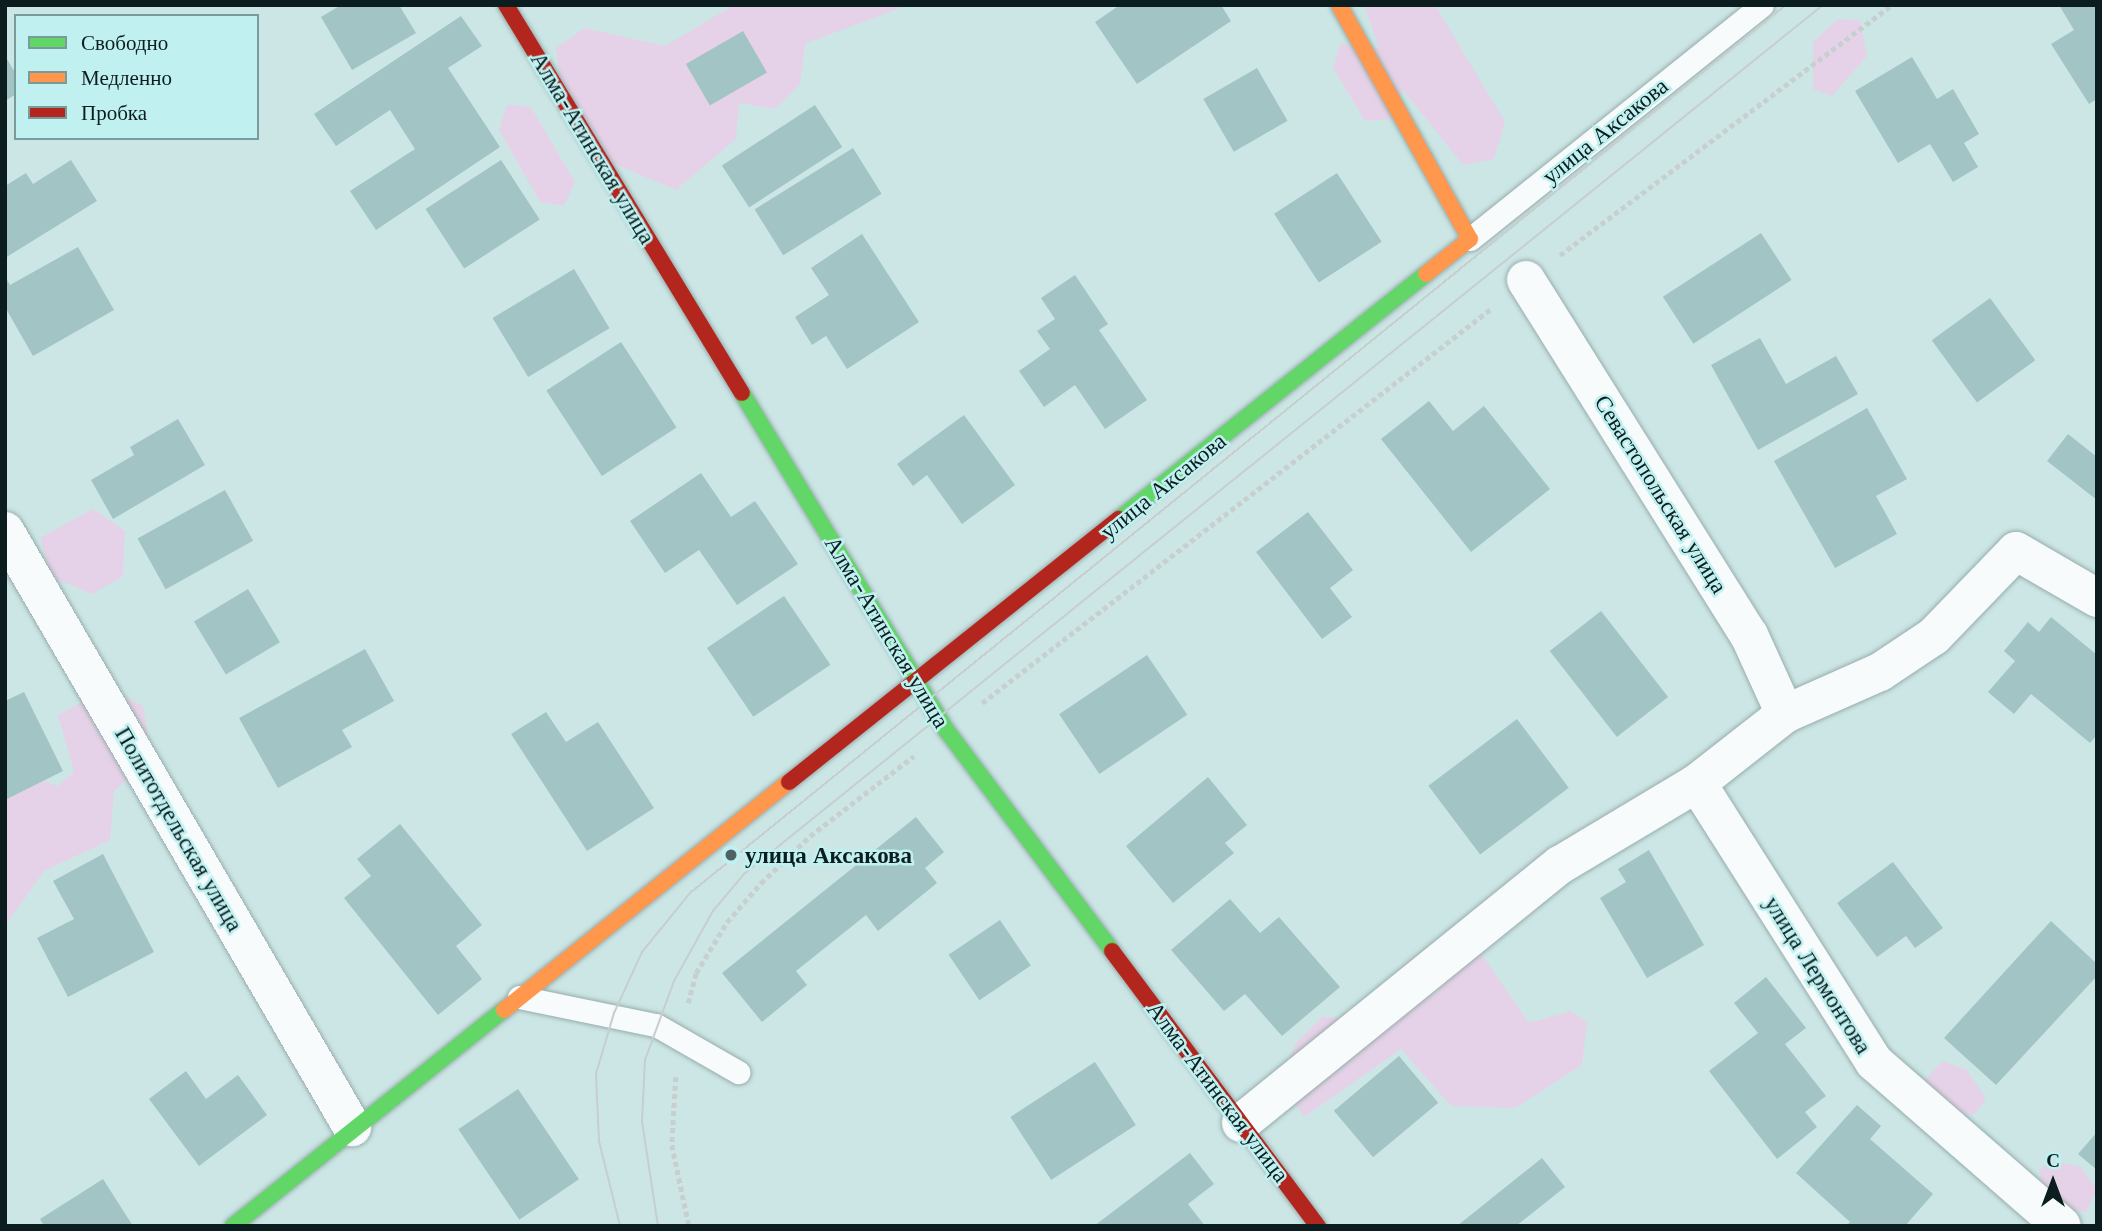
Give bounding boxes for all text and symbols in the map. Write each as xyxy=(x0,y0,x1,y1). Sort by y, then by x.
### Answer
legend xyxy=(14,14,259,140)
text: Свободно xyxy=(81,30,168,56)
street label: Алма-Атинская улица xyxy=(525,47,661,249)
text: Медленно xyxy=(81,65,172,91)
street label: улица Аксакова xyxy=(1537,72,1673,190)
text: Пробка xyxy=(81,100,147,126)
street label: Севастопольская улица xyxy=(1589,390,1733,598)
street label: улица Аксакова xyxy=(1095,427,1231,545)
street label: Алма-Атинская улица xyxy=(819,531,955,733)
street label: Политотдельская улица xyxy=(109,722,249,936)
place label: улица Аксакова xyxy=(745,841,912,869)
marker: улица Аксакова xyxy=(723,847,739,863)
street label: улица Лермонтова xyxy=(1758,891,1878,1059)
street label: Алма-Атинская улица xyxy=(1141,996,1295,1188)
north arrow xyxy=(2018,1147,2088,1217)
text: С xyxy=(2046,1149,2060,1172)

